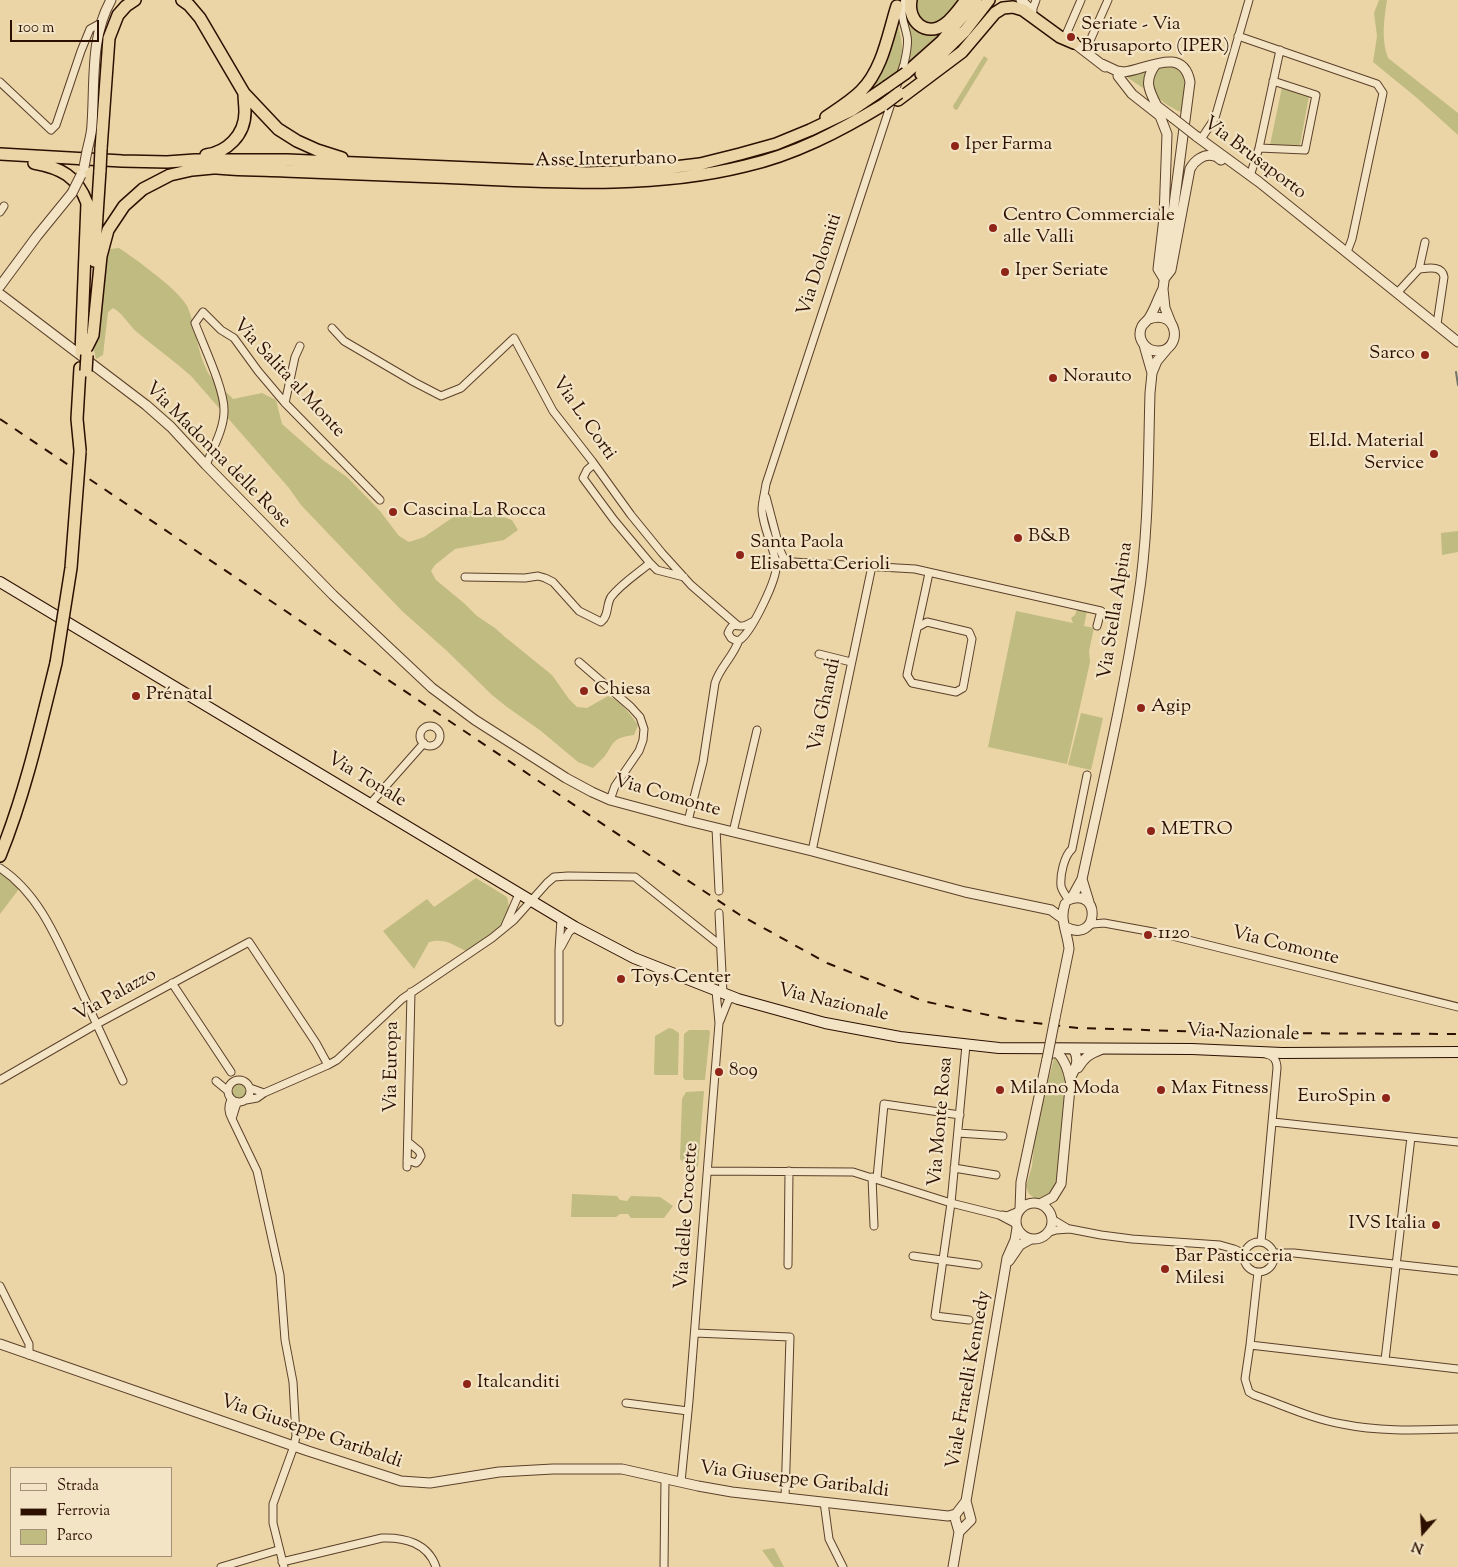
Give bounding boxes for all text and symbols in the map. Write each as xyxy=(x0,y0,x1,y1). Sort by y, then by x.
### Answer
scale bar xyxy=(12,10,101,42)
place label: Seriate - Via Brusaporto (IPER) xyxy=(1081,15,1230,59)
text: 100 m xyxy=(18,18,54,39)
marker: Seriate - Via Brusaporto (IPER) xyxy=(1065,31,1077,43)
street label: Via Brusaporto xyxy=(1198,113,1310,205)
place label: Iper Farma xyxy=(965,135,1052,157)
marker: Iper Farma xyxy=(949,140,961,152)
street label: Asse Interurbano xyxy=(535,148,677,174)
place label: Centro Commerciale alle Valli xyxy=(1003,206,1175,250)
street label: Via Dolomiti xyxy=(794,211,848,319)
marker: Centro Commerciale alle Valli xyxy=(987,222,999,234)
place label: Iper Seriate xyxy=(1015,261,1108,283)
marker: Iper Seriate xyxy=(999,266,1011,278)
street label: Via Salita al Monte xyxy=(227,315,349,443)
place label: Sarco xyxy=(1369,344,1415,366)
marker: Sarco xyxy=(1419,349,1431,361)
place label: Norauto xyxy=(1063,367,1132,389)
marker: Norauto xyxy=(1047,372,1059,384)
street label: Via L. Corti xyxy=(546,373,620,465)
street label: Via Madonna delle Rose xyxy=(139,378,295,534)
place label: El.Id. Material Service xyxy=(1309,432,1424,476)
marker: El.Id. Material Service xyxy=(1428,448,1440,460)
place label: Cascina La Rocca xyxy=(403,501,546,523)
marker: Cascina La Rocca xyxy=(387,506,399,518)
place label: B&B xyxy=(1028,527,1070,549)
marker: B&B xyxy=(1012,532,1024,544)
place label: Santa Paola Elisabetta Cerioli xyxy=(750,533,890,577)
street label: Via Stella Alpina xyxy=(1095,541,1139,681)
marker: Santa Paola Elisabetta Cerioli xyxy=(734,549,746,561)
street label: Via Ghandi xyxy=(805,656,847,754)
place label: Chiesa xyxy=(594,680,651,702)
place label: Prénatal xyxy=(146,685,213,707)
marker: Chiesa xyxy=(578,685,590,697)
marker: Prénatal xyxy=(130,690,142,702)
place label: Agip xyxy=(1151,697,1191,719)
marker: Agip xyxy=(1135,702,1147,714)
street label: Via Tonale xyxy=(322,748,410,814)
street label: Via Comonte xyxy=(611,771,723,823)
place label: METRO xyxy=(1161,820,1233,842)
marker: METRO xyxy=(1145,825,1157,837)
street label: Via Comonte xyxy=(1229,923,1341,971)
place label: 1120 xyxy=(1158,924,1190,946)
marker: 1120 xyxy=(1142,929,1154,941)
street label: Via Palazzo xyxy=(71,964,161,1028)
place label: Toys Center xyxy=(631,968,731,990)
marker: Toys Center xyxy=(615,973,627,985)
street label: Via Nazionale xyxy=(775,980,891,1028)
street label: Via Europa xyxy=(381,1021,405,1113)
street label: Via Nazionale xyxy=(1186,1021,1300,1047)
street label: Via Monte Rosa xyxy=(925,1056,959,1188)
place label: 809 xyxy=(729,1061,758,1083)
marker: 809 xyxy=(713,1066,725,1078)
place label: Milano Moda xyxy=(1010,1079,1119,1101)
place label: Max Fitness xyxy=(1171,1079,1269,1101)
marker: Milano Moda xyxy=(994,1084,1006,1096)
marker: Max Fitness xyxy=(1155,1084,1167,1096)
place label: EuroSpin xyxy=(1298,1087,1376,1109)
marker: EuroSpin xyxy=(1380,1092,1392,1104)
street label: Via delle Crocette xyxy=(672,1142,704,1290)
place label: IVS Italia xyxy=(1349,1214,1426,1236)
marker: IVS Italia xyxy=(1430,1219,1442,1231)
place label: Bar Pasticceria Milesi xyxy=(1175,1247,1292,1291)
marker: Bar Pasticceria Milesi xyxy=(1159,1263,1171,1275)
street label: Viale Fratelli Kennedy xyxy=(943,1289,997,1471)
place label: Italcanditi xyxy=(477,1373,560,1395)
marker: Italcanditi xyxy=(461,1378,473,1390)
street label: Via Giuseppe Garibaldi xyxy=(217,1391,405,1475)
street label: Via Giuseppe Garibaldi xyxy=(698,1458,890,1504)
legend xyxy=(10,1467,172,1557)
text: Strada xyxy=(57,1476,99,1497)
text: Ferrovia xyxy=(57,1501,110,1522)
north arrow xyxy=(1398,1507,1448,1557)
text: Parco xyxy=(57,1526,93,1547)
text: N xyxy=(1410,1535,1427,1557)

